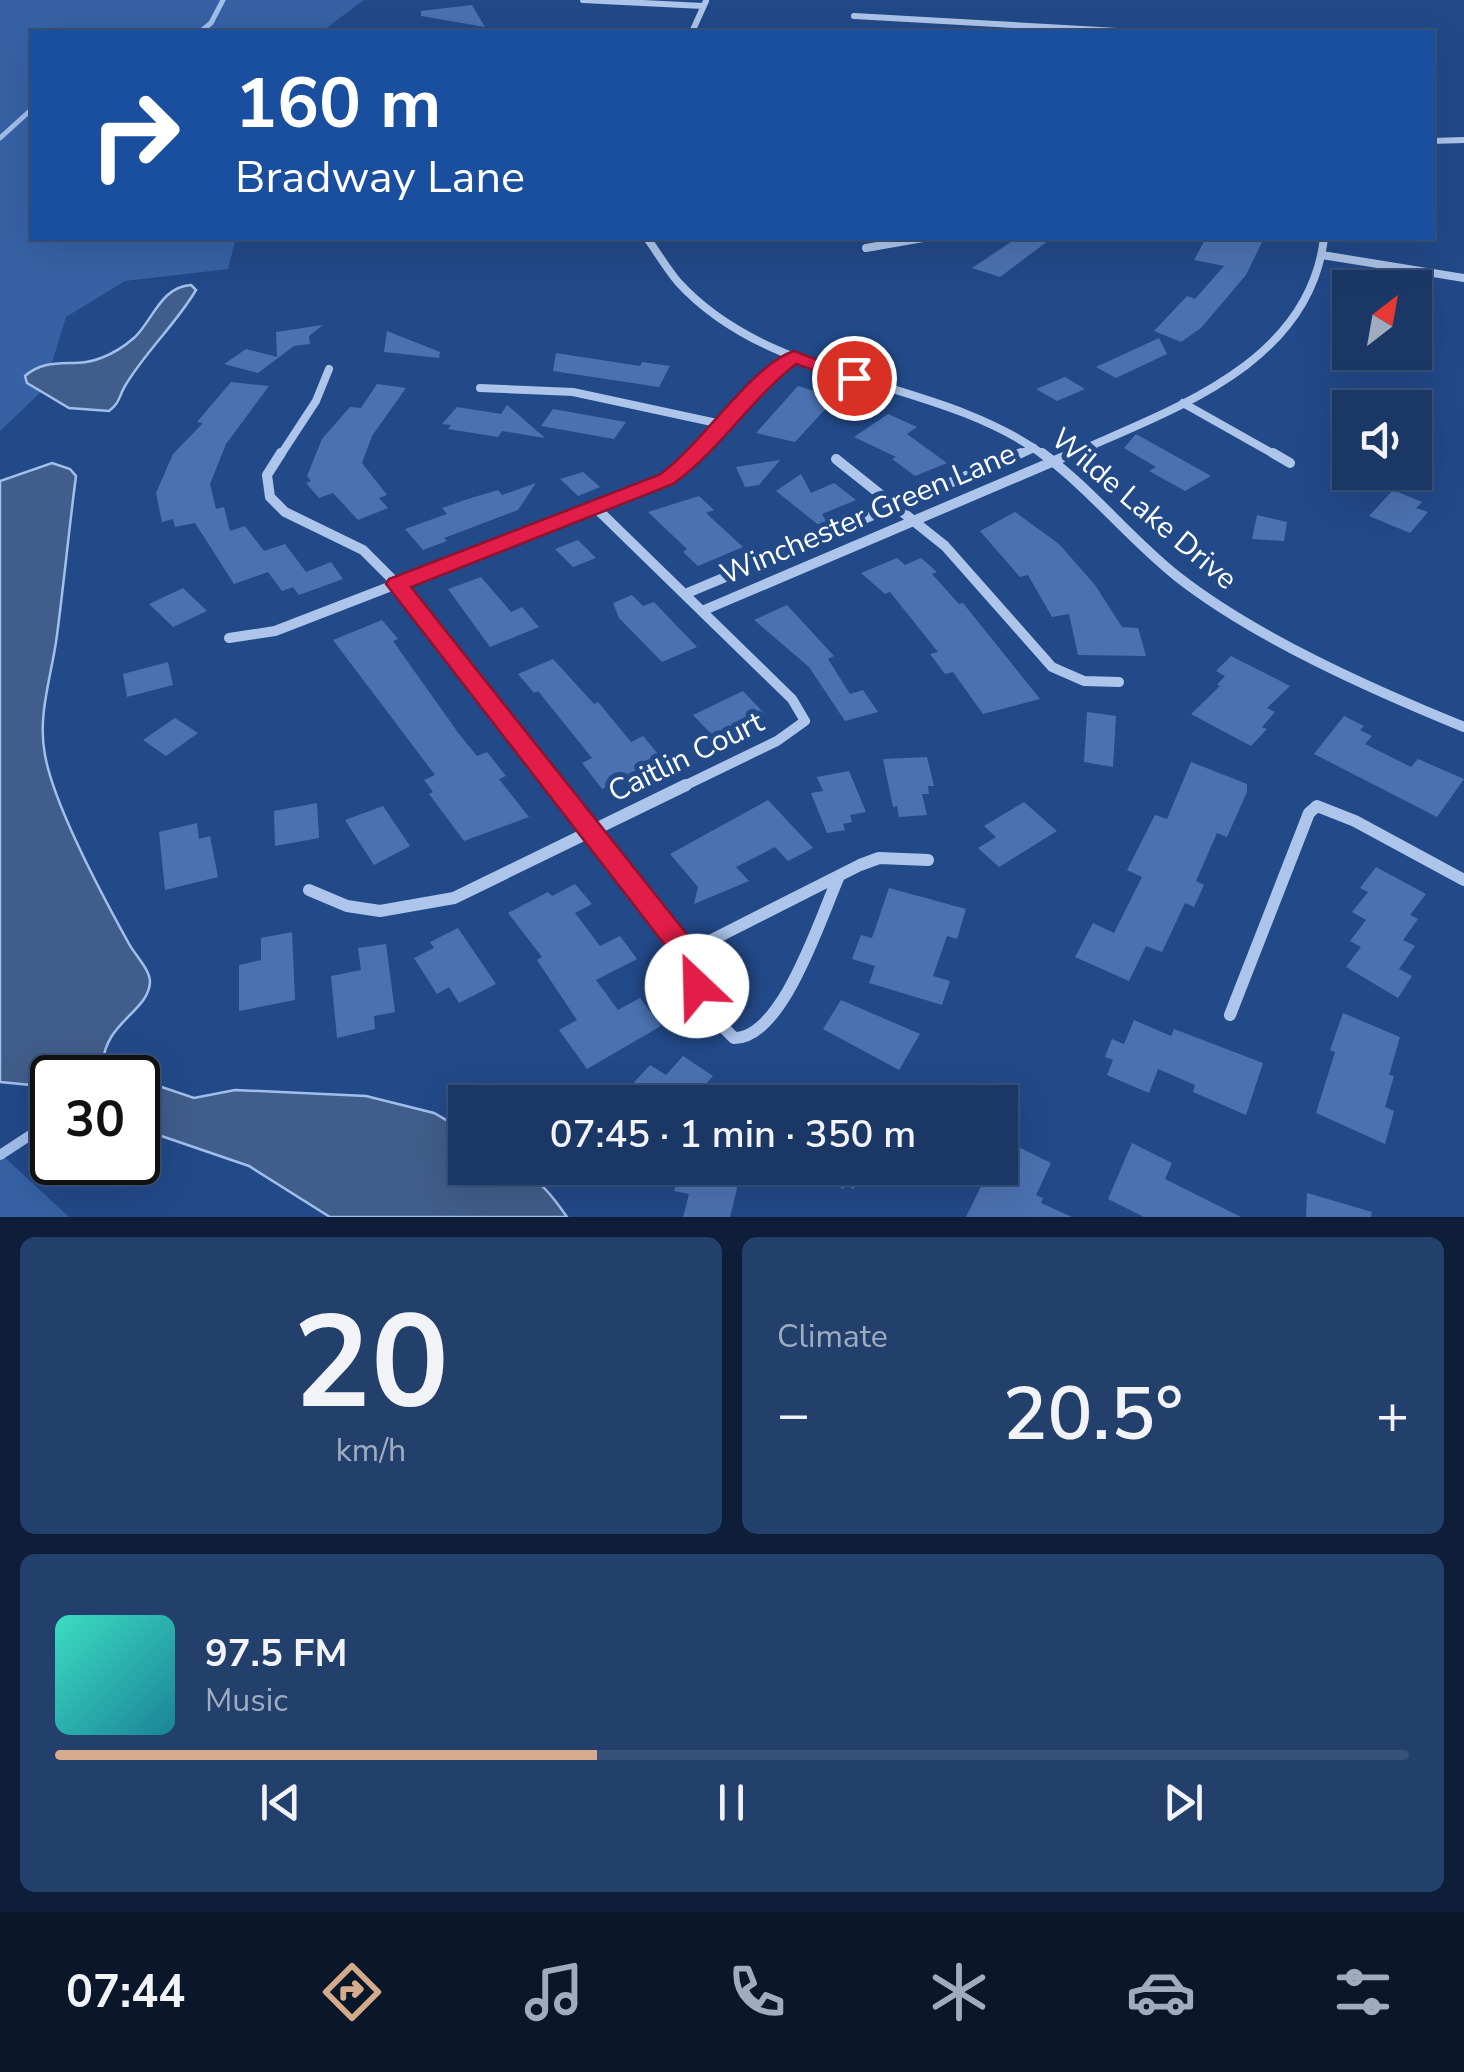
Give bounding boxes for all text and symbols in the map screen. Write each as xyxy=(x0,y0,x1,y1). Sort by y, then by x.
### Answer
text: 160 m xyxy=(235,56,441,152)
icon: right xyxy=(70,70,200,200)
text: Bradway Lane xyxy=(235,147,525,208)
north arrow xyxy=(1332,270,1432,370)
map controls xyxy=(1332,270,1432,490)
pin xyxy=(812,336,897,421)
icon: arrive xyxy=(827,351,882,406)
button: sound xyxy=(1332,390,1432,490)
street label: Wilde Lake Drive xyxy=(1042,419,1246,599)
street label: Winchester Green Lane xyxy=(714,433,1022,595)
street label: Caitlin Court xyxy=(601,701,771,812)
position arrow xyxy=(645,934,749,1038)
speed limit sign: 30 xyxy=(30,1055,160,1185)
text: 07:45 · 1 min · 350 m xyxy=(550,1109,916,1160)
text: 20 xyxy=(293,1275,449,1452)
text: Climate xyxy=(777,1315,888,1358)
text: 20.5° xyxy=(1003,1363,1183,1465)
text: − xyxy=(777,1377,810,1452)
text: + xyxy=(1376,1377,1409,1452)
text: km/h xyxy=(336,1429,406,1472)
text: 97.5 FM xyxy=(205,1628,347,1679)
text: Music xyxy=(205,1679,288,1722)
icon: previous xyxy=(253,1775,308,1830)
icon: pause xyxy=(704,1775,759,1830)
icon: next xyxy=(1156,1775,1211,1830)
icon: directions xyxy=(317,1957,387,2027)
icon: music xyxy=(519,1957,589,2027)
icon: phone xyxy=(722,1957,792,2027)
icon: climate xyxy=(924,1957,994,2027)
icon: car xyxy=(1126,1957,1196,2027)
icon: filters xyxy=(1328,1957,1398,2027)
text: 07:44 xyxy=(66,1962,185,2023)

